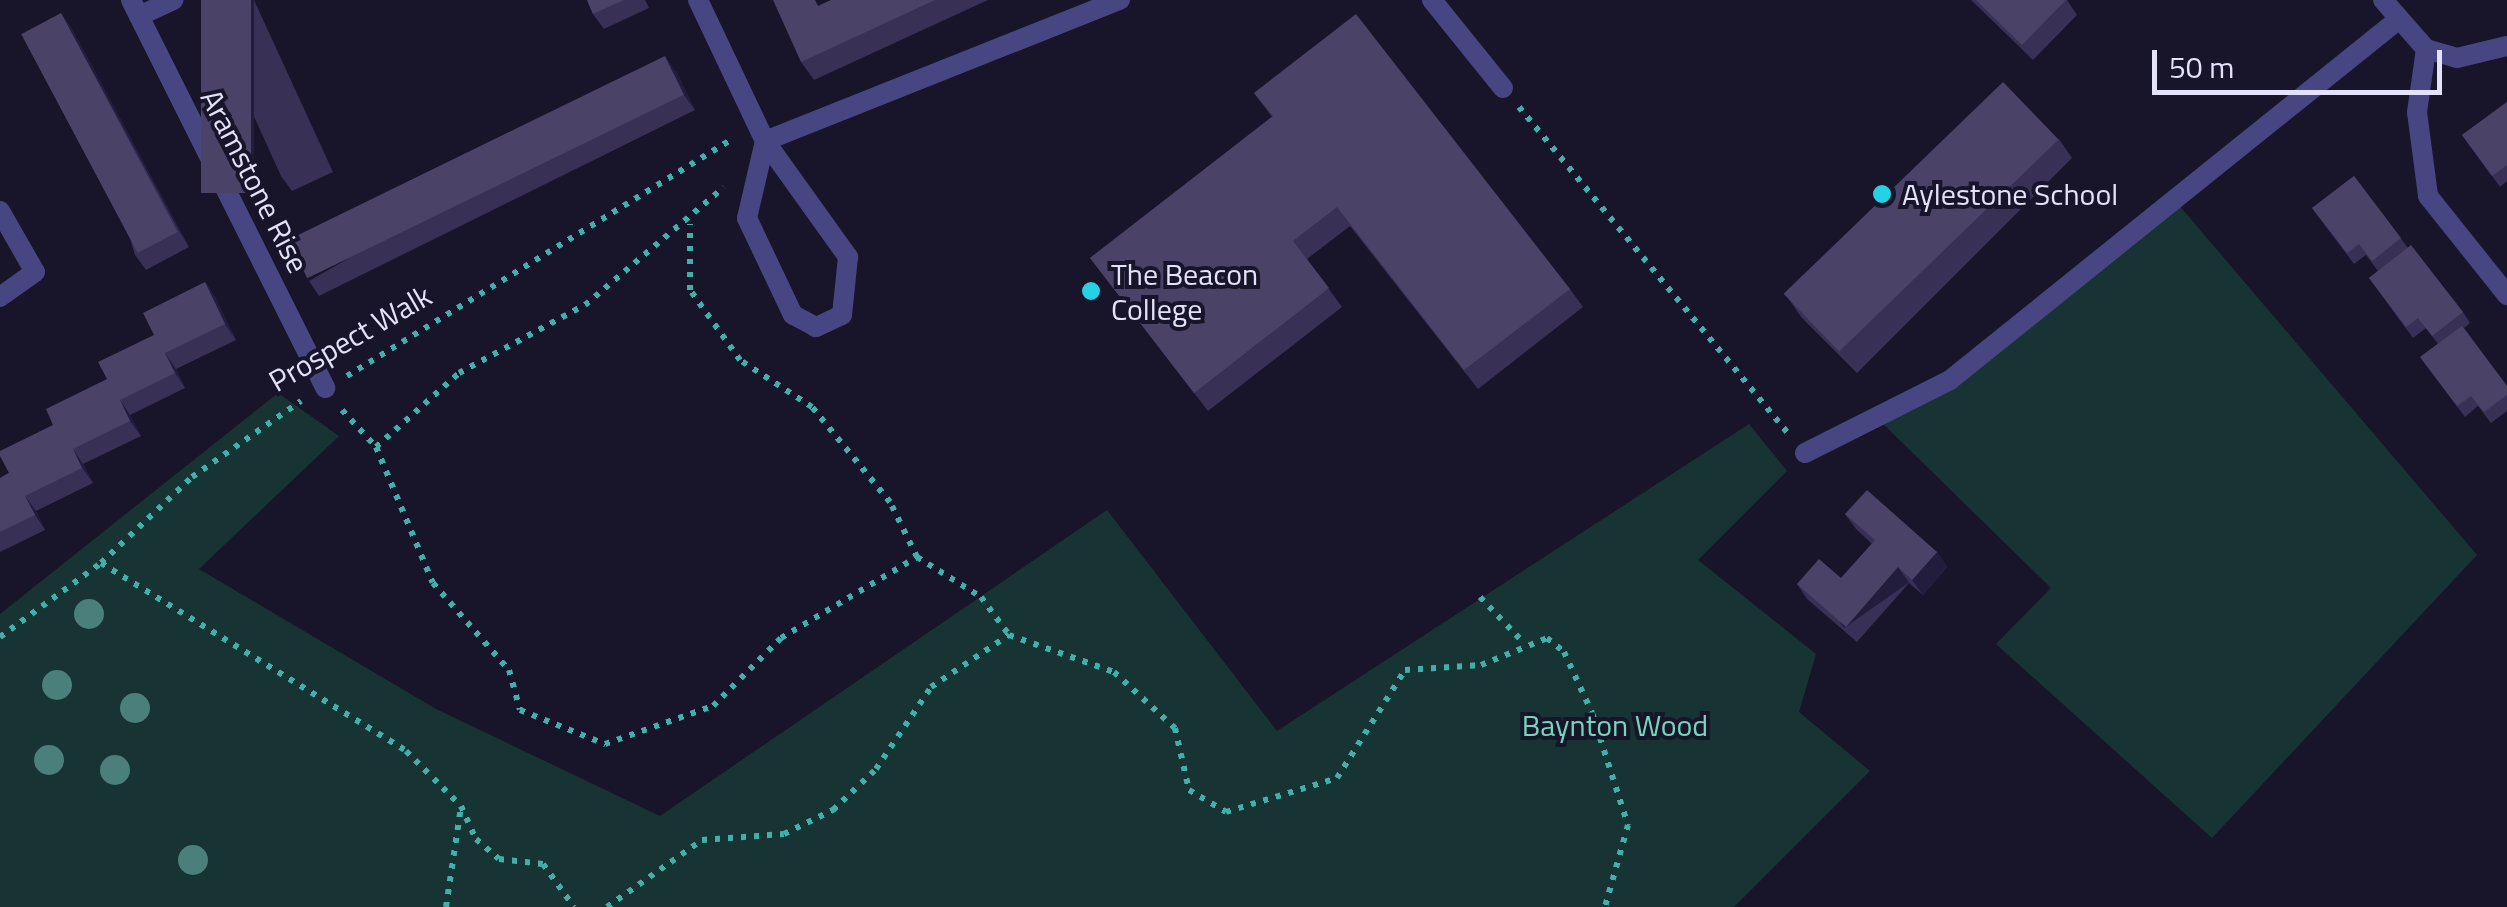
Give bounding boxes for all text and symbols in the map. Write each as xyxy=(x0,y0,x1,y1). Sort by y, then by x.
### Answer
scale bar xyxy=(2157,30,2447,92)
text: 50 m xyxy=(2169,44,2234,90)
street label: Aramstone Rise xyxy=(193,83,317,279)
place label: Aylestone School xyxy=(1902,176,2118,212)
marker: Aylestone School xyxy=(1871,183,1893,205)
place label: The Beacon College xyxy=(1111,256,1258,326)
street label: Prospect Walk xyxy=(262,277,438,399)
marker: The Beacon College xyxy=(1080,280,1102,302)
park label: Baynton Wood xyxy=(1522,707,1708,743)

